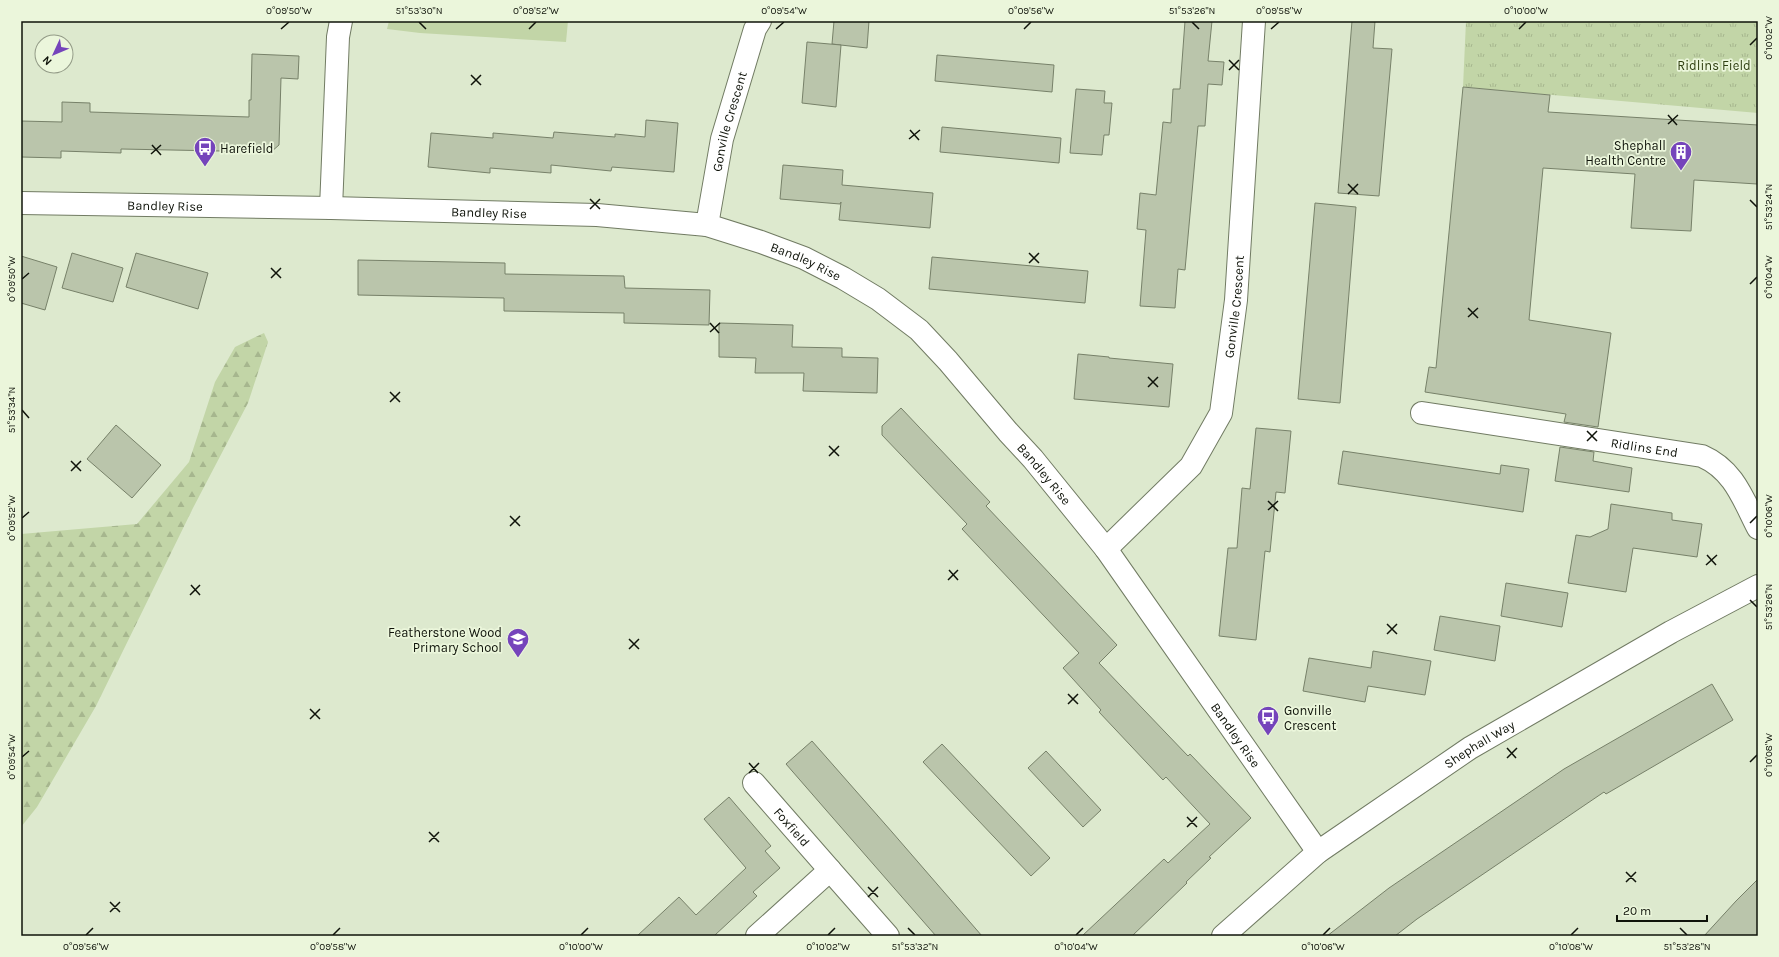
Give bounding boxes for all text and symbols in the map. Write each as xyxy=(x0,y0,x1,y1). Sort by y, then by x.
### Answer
text: 0°09'50"W xyxy=(266,5,312,17)
text: 51°53'30"N xyxy=(396,5,443,17)
text: 0°09'52"W xyxy=(513,5,559,17)
text: 0°09'54"W xyxy=(761,5,807,17)
text: 0°09'56"W xyxy=(1008,5,1054,17)
text: 51°53'26"N xyxy=(1169,5,1215,17)
text: 0°09'58"W xyxy=(1256,5,1302,17)
text: 0°10'00"W xyxy=(1504,5,1548,17)
text: 0°10'02"W xyxy=(1763,16,1775,60)
north arrow xyxy=(34,34,74,74)
text: N xyxy=(40,53,55,68)
park label: Ridlins Field xyxy=(1677,58,1751,73)
street label: Gonville Crescent xyxy=(709,69,749,173)
bus stop icon: Harefield xyxy=(192,135,218,168)
place label: Shephall Health Centre xyxy=(1585,138,1666,168)
building icon: Shephall Health Centre xyxy=(1668,139,1694,172)
place label: Harefield xyxy=(220,141,274,156)
text: 51°53'24"N xyxy=(1763,184,1775,230)
street label: Bandley Rise xyxy=(127,197,203,213)
street label: Bandley Rise xyxy=(451,204,527,221)
street label: Bandley Rise xyxy=(769,239,844,283)
street label: Gonville Crescent xyxy=(1221,255,1246,359)
text: 0°10'04"W xyxy=(1763,255,1775,299)
text: 0°09'50"W xyxy=(6,256,18,302)
text: 51°53'34"N xyxy=(6,387,18,433)
street label: Ridlins End xyxy=(1610,435,1679,460)
street label: Bandley Rise xyxy=(1014,440,1075,508)
text: 0°10'06"W xyxy=(1763,494,1775,538)
text: 0°09'52"W xyxy=(6,495,18,541)
text: 51°53'26"N xyxy=(1763,584,1775,630)
place label: Featherstone Wood Primary School xyxy=(388,625,502,655)
school or university icon: Featherstone Wood Primary School xyxy=(505,626,531,659)
street label: Bandley Rise xyxy=(1208,700,1264,770)
place label: Gonville Crescent xyxy=(1284,703,1336,733)
bus stop icon: Gonville Crescent xyxy=(1255,704,1281,737)
street label: Shephall Way xyxy=(1441,717,1517,771)
text: 0°10'08"W xyxy=(1763,733,1775,777)
text: 0°09'54"W xyxy=(6,734,18,780)
street label: Foxfield xyxy=(771,804,813,849)
scale bar xyxy=(1617,897,1707,923)
text: 20 m xyxy=(1623,904,1651,918)
text: 0°09'56"W xyxy=(63,941,109,953)
text: 0°09'58"W xyxy=(310,941,356,953)
text: 0°10'00"W xyxy=(559,941,603,953)
text: 0°10'02"W xyxy=(806,941,850,953)
text: 51°53'32"N xyxy=(892,941,938,953)
text: 0°10'04"W xyxy=(1054,941,1098,953)
text: 0°10'06"W xyxy=(1301,941,1345,953)
text: 0°10'08"W xyxy=(1549,941,1593,953)
text: 51°53'28"N xyxy=(1663,941,1711,953)

